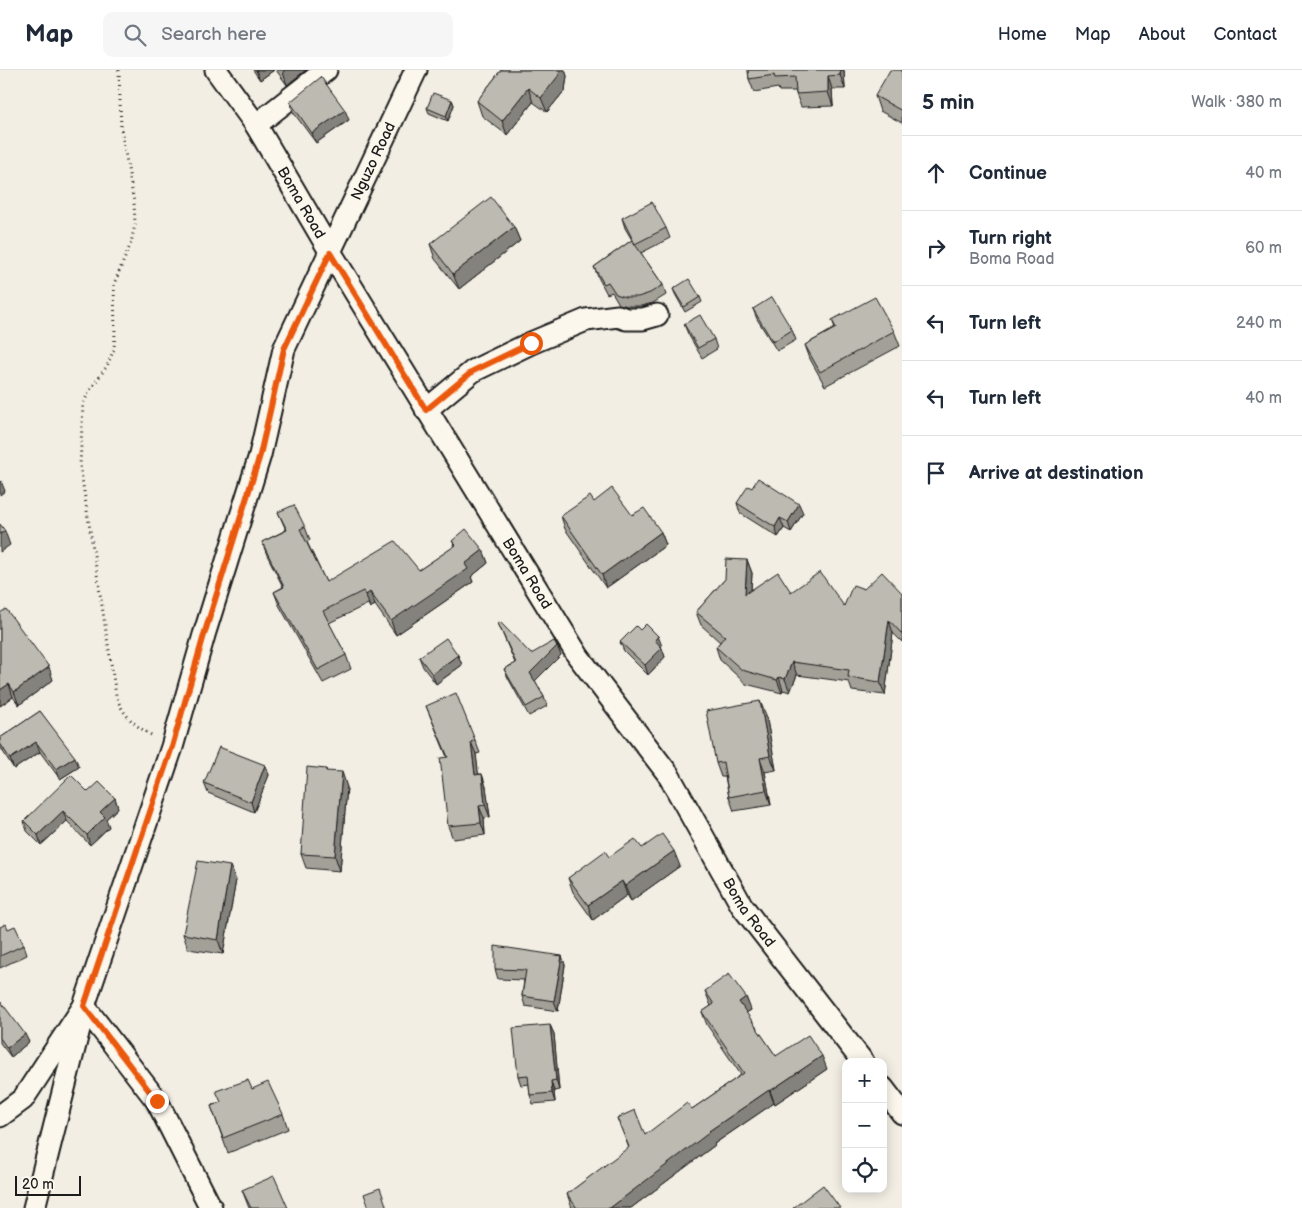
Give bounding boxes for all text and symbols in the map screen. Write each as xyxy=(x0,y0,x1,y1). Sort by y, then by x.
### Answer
search box xyxy=(103,12,453,57)
text: Map xyxy=(25,20,73,49)
icon: search xyxy=(121,21,149,49)
text: Search here xyxy=(161,23,267,46)
text: Home xyxy=(998,24,1047,45)
text: Map xyxy=(1075,24,1111,45)
text: About xyxy=(1139,24,1186,45)
text: Contact xyxy=(1214,24,1277,45)
text: 5 min xyxy=(922,90,975,115)
text: Walk · 380 m xyxy=(1191,93,1282,112)
street label: Nguzo Road xyxy=(347,119,400,203)
icon: ahead xyxy=(922,159,950,187)
text: Continue xyxy=(969,162,1047,185)
street label: Boma Road xyxy=(273,164,330,242)
text: 40 m xyxy=(1245,164,1282,183)
text: Turn right xyxy=(969,227,1052,250)
icon: right xyxy=(922,234,950,262)
text: 60 m xyxy=(1245,239,1282,258)
text: Boma Road xyxy=(969,250,1054,269)
icon: left xyxy=(922,309,950,337)
text: Turn left xyxy=(969,312,1041,335)
text: 240 m xyxy=(1236,314,1282,333)
route start xyxy=(520,332,543,355)
icon: left xyxy=(922,384,950,412)
text: Turn left xyxy=(969,387,1041,410)
text: 40 m xyxy=(1245,389,1282,408)
icon: arrive xyxy=(922,459,950,487)
text: Arrive at destination xyxy=(969,462,1144,485)
street label: Boma Road xyxy=(498,534,556,613)
street label: Boma Road xyxy=(718,875,779,951)
map controls xyxy=(842,1058,887,1193)
button: + xyxy=(842,1058,887,1103)
route end xyxy=(146,1090,169,1113)
button: − xyxy=(842,1103,887,1148)
button: locate xyxy=(842,1148,887,1193)
scale bar xyxy=(15,1173,81,1196)
text: 20 m xyxy=(22,1176,54,1193)

